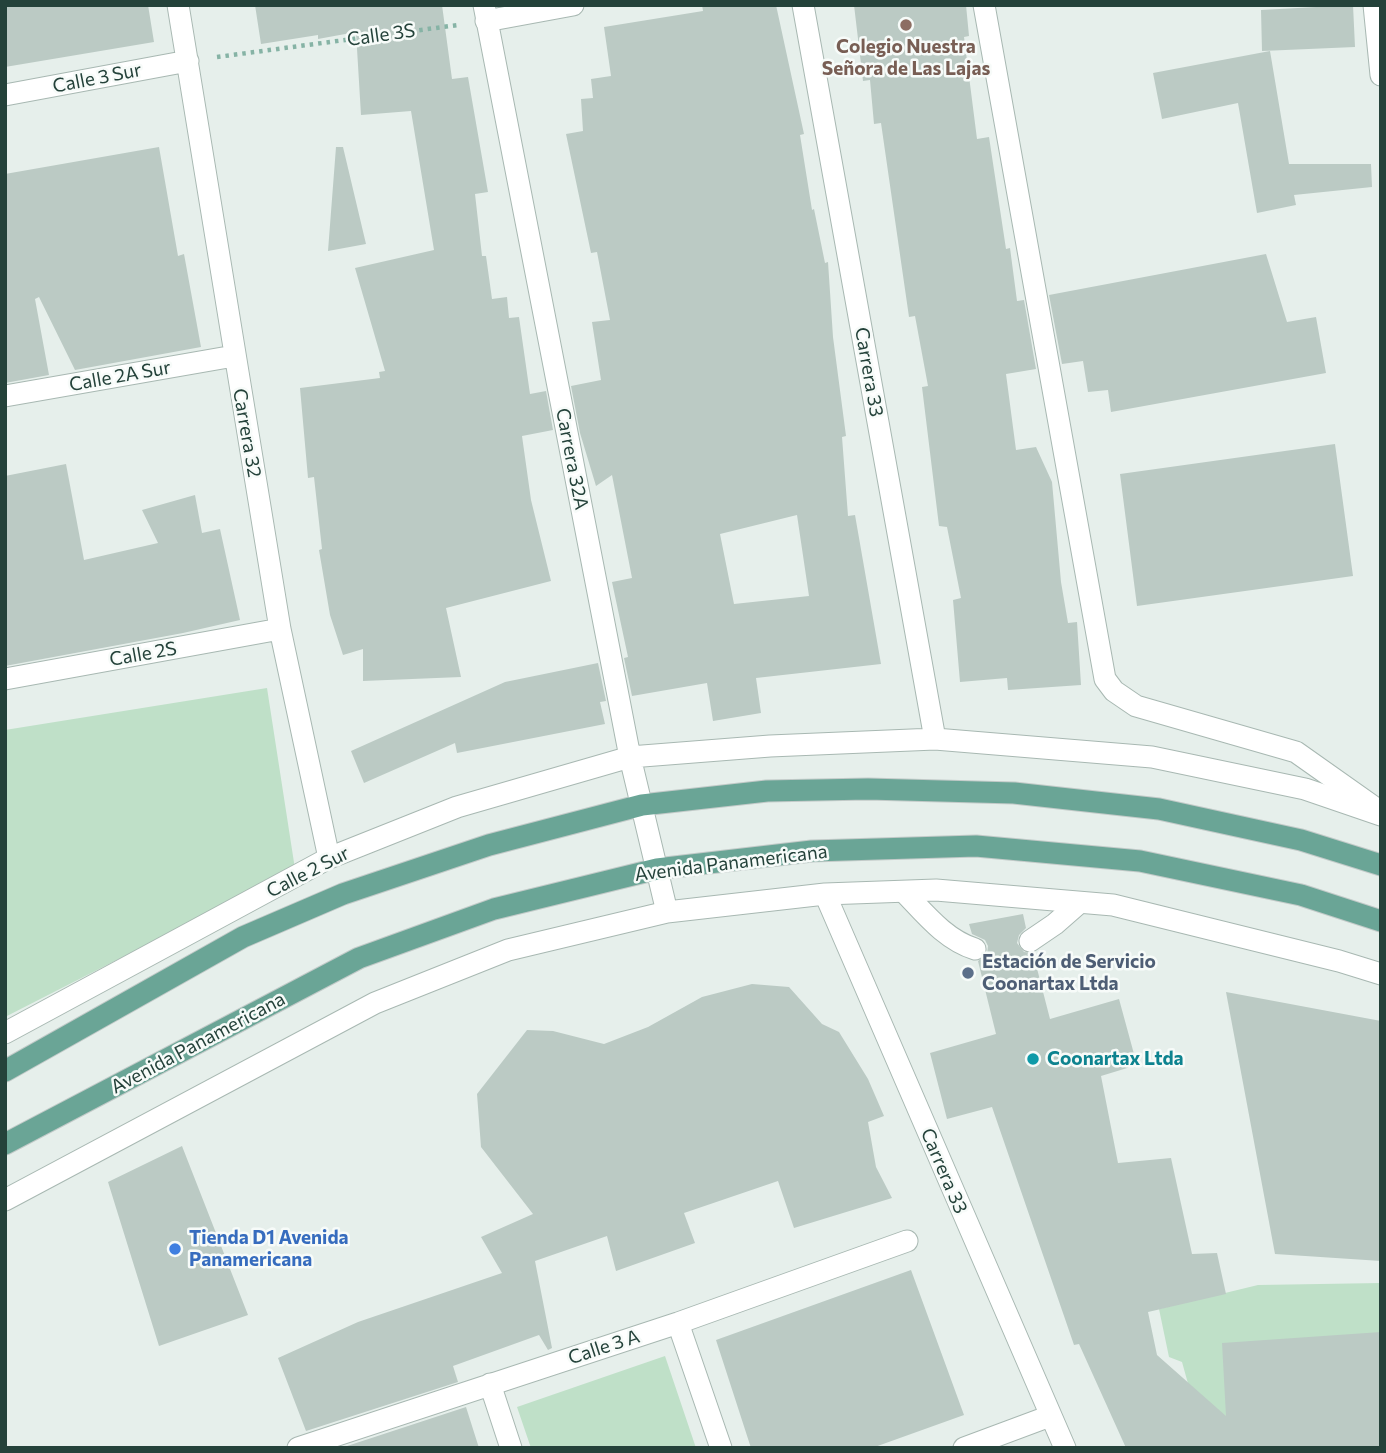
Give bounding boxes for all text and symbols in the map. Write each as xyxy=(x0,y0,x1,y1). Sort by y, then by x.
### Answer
marker: Colegio Nuestra Señora de Las Lajas xyxy=(898,17,914,33)
street label: Calle 3S xyxy=(346,19,416,51)
place label: Colegio Nuestra Señora de Las Lajas xyxy=(822,36,990,80)
street label: Calle 3 Sur xyxy=(51,58,143,98)
street label: Carrera 33 xyxy=(850,325,888,419)
street label: Calle 2A Sur xyxy=(67,356,173,396)
street label: Carrera 32 xyxy=(228,387,266,479)
street label: Carrera 32A xyxy=(551,406,593,512)
street label: Calle 2S xyxy=(108,637,178,671)
street label: Avenida Panamericana xyxy=(633,840,829,886)
street label: Calle 2 Sur xyxy=(263,841,353,903)
place label: Estación de Servicio Coonartax Ltda xyxy=(982,951,1156,995)
marker: Estación de Servicio Coonartax Ltda xyxy=(960,965,976,981)
street label: Avenida Panamericana xyxy=(107,987,289,1099)
place label: Coonartax Ltda xyxy=(1047,1048,1184,1070)
marker: Coonartax Ltda xyxy=(1025,1051,1041,1067)
street label: Carrera 33 xyxy=(916,1125,972,1217)
place label: Tienda D1 Avenida Panamericana xyxy=(189,1227,349,1271)
marker: Tienda D1 Avenida Panamericana xyxy=(167,1241,183,1257)
street label: Calle 3 A xyxy=(565,1325,643,1369)

